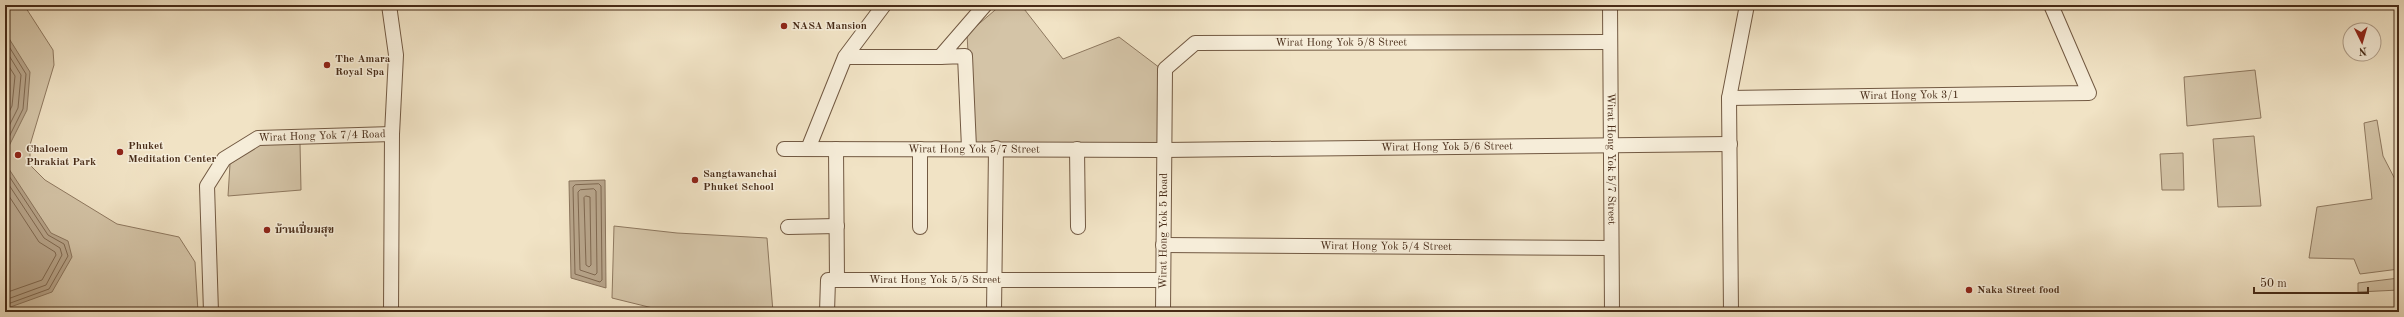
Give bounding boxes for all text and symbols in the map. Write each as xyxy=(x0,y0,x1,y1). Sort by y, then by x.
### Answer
marker: NASA Mansion xyxy=(779,21,789,31)
place label: NASA Mansion xyxy=(792,21,867,32)
north arrow xyxy=(2342,22,2382,62)
street label: Wirat Hong Yok 5/8 Street xyxy=(1275,37,1407,48)
text: N xyxy=(2357,45,2367,56)
place label: The Amara Royal Spa xyxy=(335,54,391,78)
marker: The Amara Royal Spa xyxy=(322,60,332,70)
street label: Wirat Hong Yok 3/1 xyxy=(1859,89,1959,102)
street label: Wirat Hong Yok 5/7 Street xyxy=(1605,93,1617,225)
street label: Wirat Hong Yok 7/4 Road xyxy=(258,129,386,143)
place label: Phuket Meditation Center xyxy=(128,141,217,165)
street label: Wirat Hong Yok 5/6 Street xyxy=(1381,141,1513,153)
place label: Chaloem Phrakiat Park xyxy=(26,144,96,168)
street label: Wirat Hong Yok 5/7 Street xyxy=(908,144,1040,155)
marker: Phuket Meditation Center xyxy=(115,147,125,157)
marker: Chaloem Phrakiat Park xyxy=(13,150,23,160)
place label: Sangtawanchai Phuket School xyxy=(703,169,777,193)
street label: Wirat Hong Yok 5 Road xyxy=(1158,173,1170,289)
marker: Sangtawanchai Phuket School xyxy=(690,175,700,185)
place label: บ้านเปี่ยมสุข xyxy=(275,221,334,237)
marker: บ้านเปี่ยมสุข xyxy=(262,225,272,235)
street label: Wirat Hong Yok 5/4 Street xyxy=(1320,241,1452,252)
scale bar xyxy=(2254,269,2368,295)
street label: Wirat Hong Yok 5/5 Street xyxy=(869,275,1001,286)
text: 50 m xyxy=(2260,277,2287,290)
marker: Naka Street food xyxy=(1964,285,1974,295)
place label: Naka Street food xyxy=(1977,285,2060,296)

